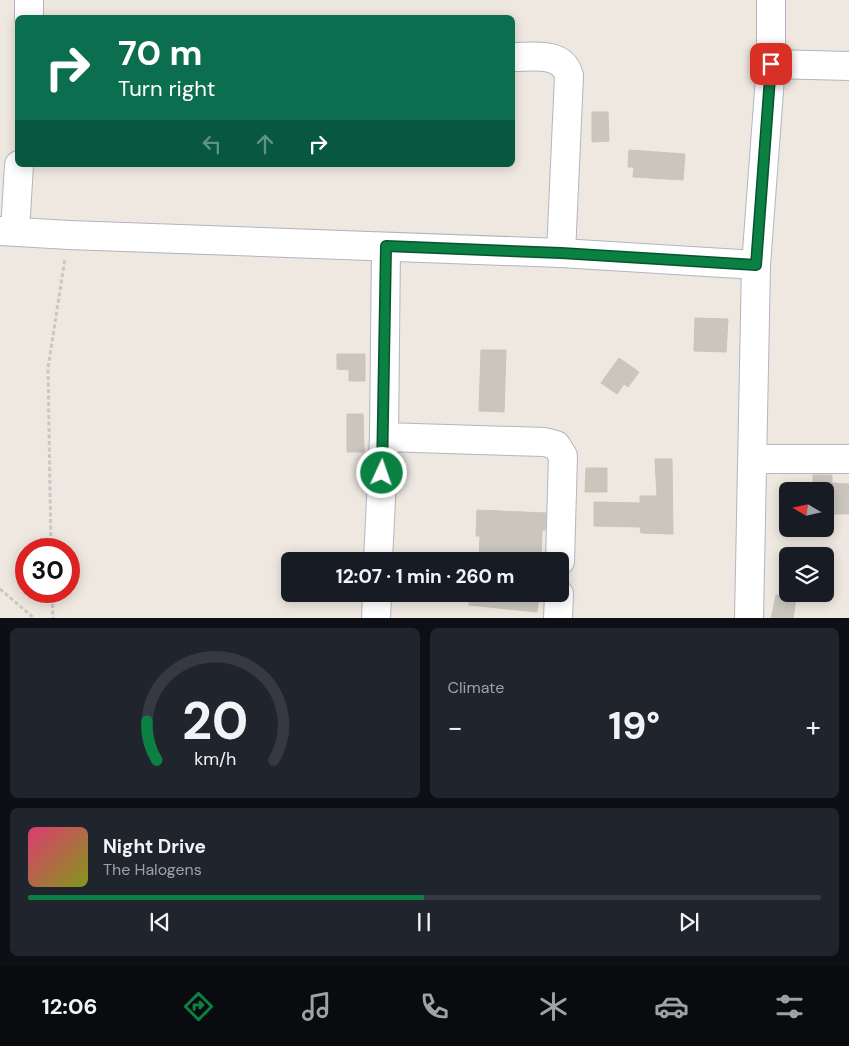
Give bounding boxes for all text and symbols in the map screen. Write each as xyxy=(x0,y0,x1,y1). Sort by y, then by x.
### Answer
text: 70 m xyxy=(118,30,202,76)
icon: right xyxy=(35,35,100,100)
pin xyxy=(750,43,792,85)
icon: arrive xyxy=(757,50,785,78)
text: Turn right xyxy=(118,74,215,103)
icon: left xyxy=(198,130,226,158)
icon: ahead xyxy=(251,130,279,158)
icon: right xyxy=(304,130,332,158)
position arrow xyxy=(355,446,407,498)
north arrow xyxy=(779,482,834,538)
map controls xyxy=(779,482,834,602)
speed limit sign: 30 xyxy=(15,538,80,603)
button: layers xyxy=(779,547,834,602)
text: 12:07 · 1 min · 260 m xyxy=(336,564,514,589)
text: Climate xyxy=(448,677,504,698)
text: 20 xyxy=(182,687,248,755)
text: 19° xyxy=(608,701,660,751)
text: − xyxy=(448,709,463,746)
text: + xyxy=(806,709,821,746)
text: km/h xyxy=(194,747,236,771)
text: Night Drive xyxy=(103,834,206,859)
text: The Halogens xyxy=(103,859,202,880)
icon: previous xyxy=(146,908,174,936)
icon: pause xyxy=(410,908,438,936)
icon: next xyxy=(675,908,703,936)
icon: directions xyxy=(181,989,216,1024)
icon: music xyxy=(299,989,334,1024)
icon: phone xyxy=(417,989,452,1024)
icon: climate xyxy=(536,989,571,1024)
icon: car xyxy=(654,989,689,1024)
icon: filters xyxy=(772,989,807,1024)
text: 12:06 xyxy=(42,992,97,1021)

